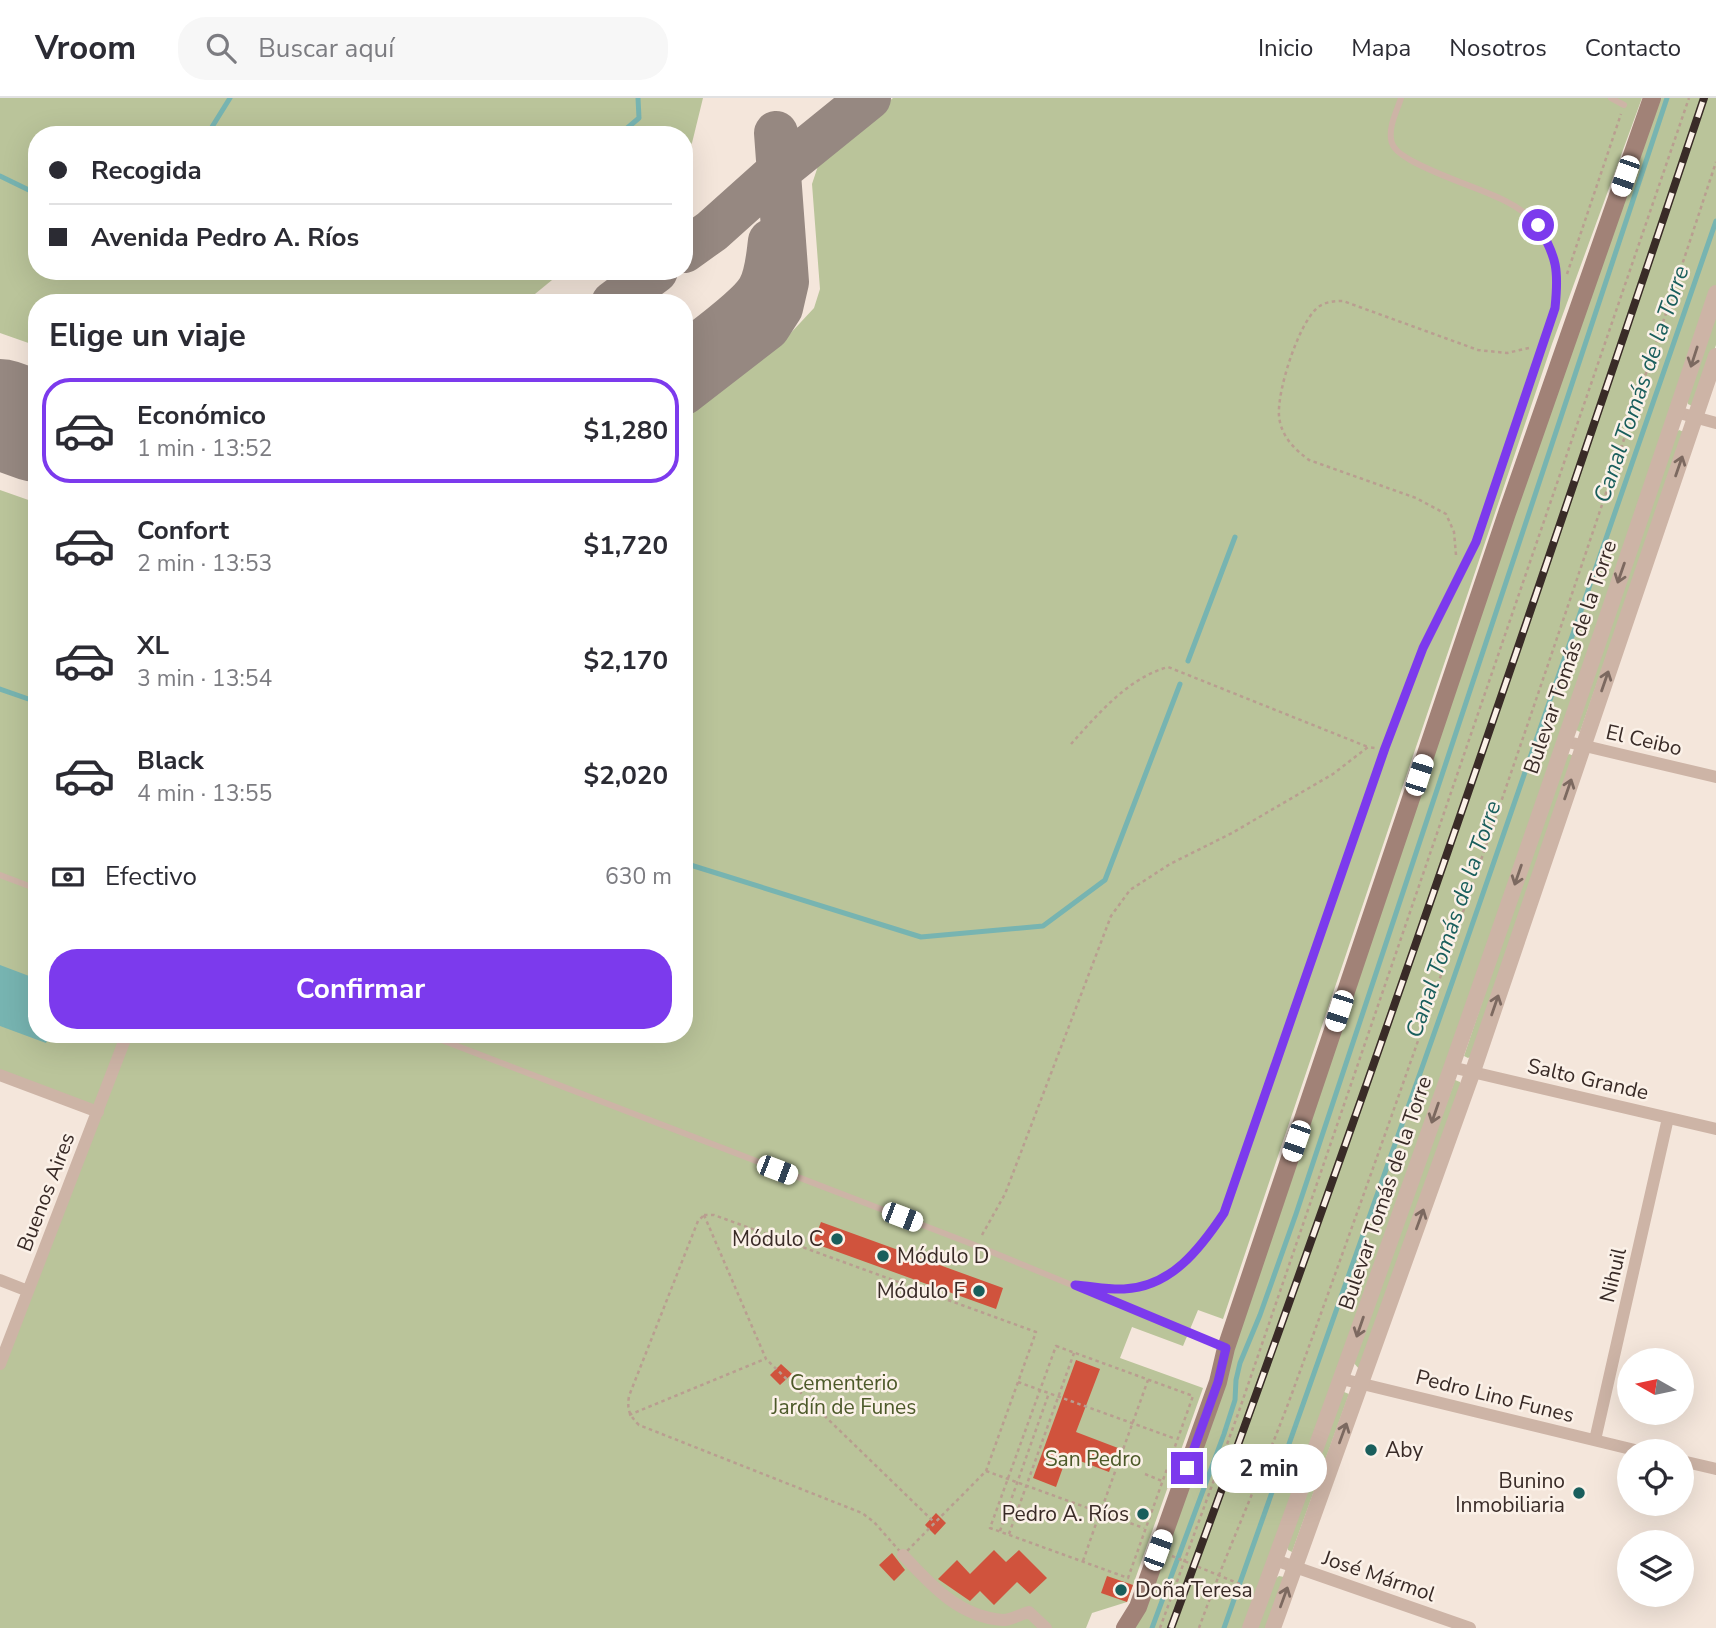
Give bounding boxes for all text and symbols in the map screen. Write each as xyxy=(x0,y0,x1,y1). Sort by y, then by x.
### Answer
search box xyxy=(178,17,668,80)
text: Vroom xyxy=(35,26,136,71)
icon: search xyxy=(202,29,240,67)
text: Buscar aquí xyxy=(258,31,394,66)
text: Inicio xyxy=(1258,32,1313,64)
text: Mapa xyxy=(1351,32,1411,64)
text: Nosotros xyxy=(1449,32,1547,64)
text: Contacto xyxy=(1585,32,1681,64)
text: Recogida xyxy=(91,153,202,188)
car xyxy=(1609,153,1642,199)
route start xyxy=(1522,209,1554,241)
text: Avenida Pedro A. Ríos xyxy=(91,220,359,255)
water label: Canal Tomás de la Torre xyxy=(1586,261,1697,507)
text: Elige un viaje xyxy=(49,314,246,357)
one-way arrow xyxy=(1687,346,1699,368)
text: Económico xyxy=(137,398,266,433)
icon: car xyxy=(53,399,116,462)
text: $1,280 xyxy=(584,413,668,448)
text: 1 min · 13:52 xyxy=(137,433,272,464)
one-way arrow xyxy=(1674,455,1686,477)
text: Confort xyxy=(137,513,229,548)
icon: car xyxy=(53,514,116,577)
text: $1,720 xyxy=(584,528,668,563)
street label: Bulevar Tomás de la Torre xyxy=(1517,536,1623,778)
text: 2 min · 13:53 xyxy=(137,548,272,579)
one-way arrow xyxy=(1614,561,1626,583)
text: XL xyxy=(137,628,169,663)
icon: car xyxy=(53,629,116,692)
text: $2,170 xyxy=(584,643,668,678)
text: 3 min · 13:54 xyxy=(137,663,272,694)
one-way arrow xyxy=(1599,670,1612,692)
street label: El Ceibo xyxy=(1603,718,1685,762)
text: Black xyxy=(137,743,204,778)
icon: car xyxy=(53,744,116,807)
car xyxy=(1403,752,1436,798)
text: $2,020 xyxy=(584,758,668,793)
text: 4 min · 13:55 xyxy=(137,778,272,809)
one-way arrow xyxy=(1563,779,1575,801)
water label: Canal Tomás de la Torre xyxy=(1398,796,1509,1042)
icon: cash xyxy=(49,858,87,896)
text: Efectivo xyxy=(105,859,197,894)
text: 630 m xyxy=(605,861,672,892)
one-way arrow xyxy=(1511,863,1523,885)
button: Confirmar xyxy=(49,949,672,1029)
car xyxy=(1323,988,1356,1034)
one-way arrow xyxy=(1490,994,1503,1016)
street label: Salto Grande xyxy=(1525,1051,1651,1107)
street label: Bulevar Tomás de la Torre xyxy=(1332,1072,1438,1314)
one-way arrow xyxy=(1428,1101,1440,1123)
car xyxy=(1280,1118,1313,1164)
street label: Buenos Aires xyxy=(11,1129,81,1255)
car xyxy=(754,1153,801,1187)
car xyxy=(879,1200,926,1234)
one-way arrow xyxy=(1415,1209,1427,1231)
place label: Módulo C xyxy=(732,1225,823,1253)
marker: Módulo C xyxy=(829,1231,845,1247)
place label: Módulo D xyxy=(897,1242,989,1270)
street label: Nihuil xyxy=(1593,1244,1633,1305)
marker: Módulo D xyxy=(875,1248,891,1264)
place label: Módulo F xyxy=(877,1277,965,1305)
marker: Módulo F xyxy=(971,1283,987,1299)
one-way arrow xyxy=(1353,1316,1365,1338)
north arrow xyxy=(1617,1348,1694,1424)
map controls xyxy=(1617,1348,1694,1607)
street label: Pedro Lino Funes xyxy=(1413,1363,1577,1429)
park label: Cementerio Jardín de Funes xyxy=(771,1369,916,1421)
one-way arrow xyxy=(1338,1423,1350,1445)
place label: Aby xyxy=(1385,1436,1423,1464)
button: locate xyxy=(1617,1439,1694,1516)
marker: Aby xyxy=(1363,1442,1379,1458)
callout: 2 min xyxy=(1212,1444,1327,1492)
park label: San Pedro xyxy=(1045,1445,1141,1473)
route end xyxy=(1171,1452,1203,1484)
text: 2 min xyxy=(1239,1453,1299,1484)
place label: Bunino Inmobiliaria xyxy=(1455,1467,1565,1519)
marker: Bunino Inmobiliaria xyxy=(1571,1485,1587,1501)
place label: Pedro A. Ríos xyxy=(1002,1500,1129,1528)
marker: Pedro A. Ríos xyxy=(1135,1506,1151,1522)
car xyxy=(1141,1527,1176,1573)
button: layers xyxy=(1617,1530,1694,1607)
street label: José Mármol xyxy=(1318,1543,1440,1609)
place label: Doña Teresa xyxy=(1135,1576,1253,1604)
marker: Doña Teresa xyxy=(1113,1582,1129,1598)
one-way arrow xyxy=(1279,1587,1292,1609)

